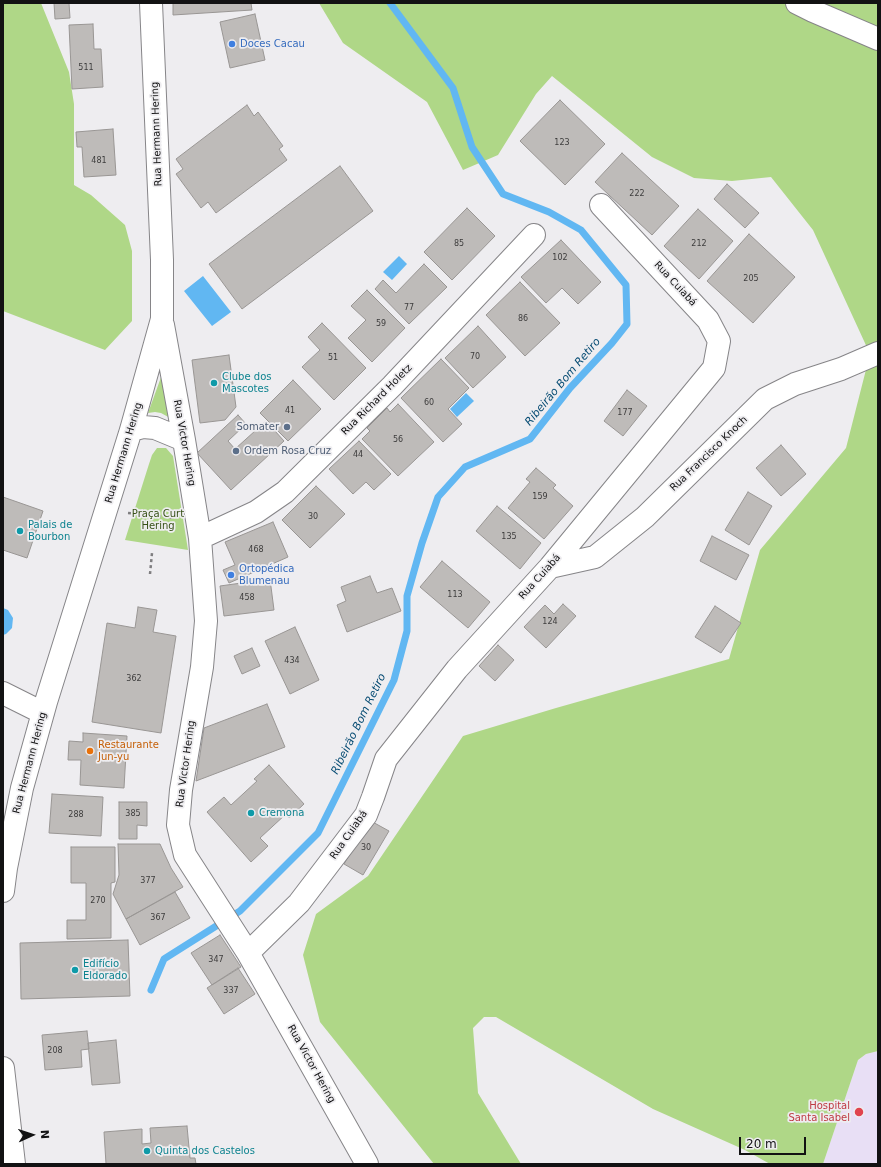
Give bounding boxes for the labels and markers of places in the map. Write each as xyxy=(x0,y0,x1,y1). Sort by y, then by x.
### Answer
place label: Doces Cacau xyxy=(240,38,305,50)
marker: Doces Cacau xyxy=(227,39,237,49)
place label: Clube dos Mascotes xyxy=(222,371,271,394)
marker: Clube dos Mascotes xyxy=(209,378,219,388)
place label: Somater xyxy=(236,421,279,433)
marker: Somater xyxy=(282,422,292,432)
place label: Ordem Rosa Cruz xyxy=(244,445,331,457)
marker: Ordem Rosa Cruz xyxy=(231,446,241,456)
place label: Palais de Bourbon xyxy=(28,519,72,542)
marker: Palais de Bourbon xyxy=(15,526,25,536)
place label: Ortopédica Blumenau xyxy=(239,563,294,586)
marker: Ortopédica Blumenau xyxy=(226,570,236,580)
place label: Restaurante Jun-yu xyxy=(98,739,159,762)
marker: Restaurante Jun-yu xyxy=(85,746,95,756)
place label: Cremona xyxy=(259,807,304,819)
marker: Cremona xyxy=(246,808,256,818)
place label: Edifício Eldorado xyxy=(83,958,127,982)
marker: Edifício Eldorado xyxy=(70,965,80,975)
place label: Hospital Santa Isabel xyxy=(788,1100,850,1124)
marker: Hospital Santa Isabel xyxy=(853,1106,865,1118)
place label: Quinta dos Castelos xyxy=(155,1145,255,1157)
marker: Quinta dos Castelos xyxy=(142,1146,152,1156)

